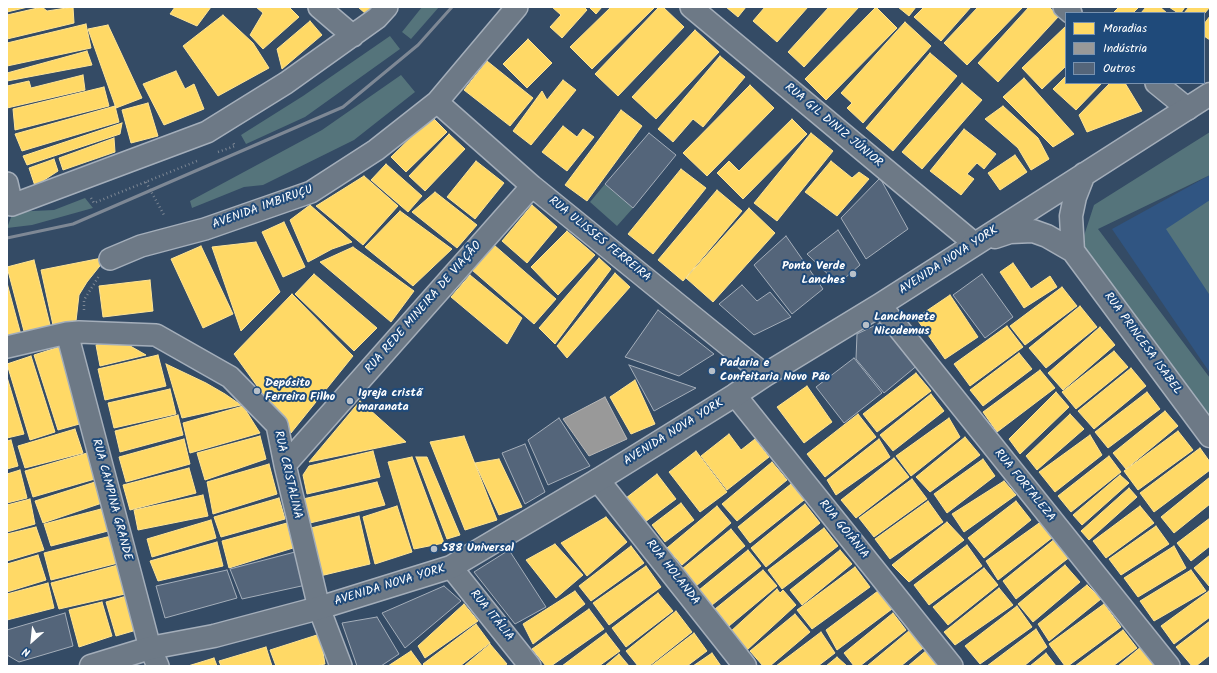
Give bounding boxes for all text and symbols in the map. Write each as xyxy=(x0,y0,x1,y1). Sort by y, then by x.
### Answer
legend xyxy=(1065,12,1205,84)
text: Moradias xyxy=(1103,19,1147,38)
text: Indústria xyxy=(1103,39,1147,58)
text: Outros xyxy=(1103,59,1135,78)
street label: RUA GIL DINIZ JÚNIOR xyxy=(781,81,885,171)
street label: AVENIDA IMBIRUÇU xyxy=(211,183,315,233)
street label: RUA ULISSES FERREIRA xyxy=(545,194,653,286)
street label: AVENIDA NOVA YORK xyxy=(897,224,1001,298)
street label: RUA REDE MINEIRA DE VIAÇÃO xyxy=(363,239,485,377)
place label: Ponto Verde Lanches xyxy=(782,260,845,288)
marker: Ponto Verde Lanches xyxy=(848,269,858,279)
street label: RUA PRINCESA ISABEL xyxy=(1100,290,1184,398)
place label: Lanchonete Nicodemus xyxy=(874,311,935,339)
marker: Lanchonete Nicodemus xyxy=(861,320,871,330)
place label: Padaria e Confeitaria Novo Pão xyxy=(720,357,830,385)
marker: Padaria e Confeitaria Novo Pão xyxy=(707,366,717,376)
place label: Depósito Ferreira Filho xyxy=(265,377,335,405)
marker: Depósito Ferreira Filho xyxy=(252,386,262,396)
place label: Igreja cristã maranata xyxy=(358,387,422,415)
marker: Igreja cristã maranata xyxy=(345,396,355,406)
street label: AVENIDA NOVA YORK xyxy=(622,396,726,470)
street label: RUA CRISTALINA xyxy=(270,430,304,520)
street label: RUA CAMPINA GRANDE xyxy=(88,438,134,562)
street label: RUA FORTALEZA xyxy=(990,447,1058,525)
street label: RUA GOIÂNIA xyxy=(815,498,871,562)
street label: RUA HOLANDA xyxy=(642,538,702,608)
place label: 588 Universal xyxy=(442,542,514,556)
marker: 588 Universal xyxy=(429,544,439,554)
street label: AVENIDA NOVA YORK xyxy=(333,562,447,610)
street label: RUA ITÁLIA xyxy=(466,588,516,644)
north arrow xyxy=(12,621,52,661)
text: N xyxy=(19,642,34,661)

